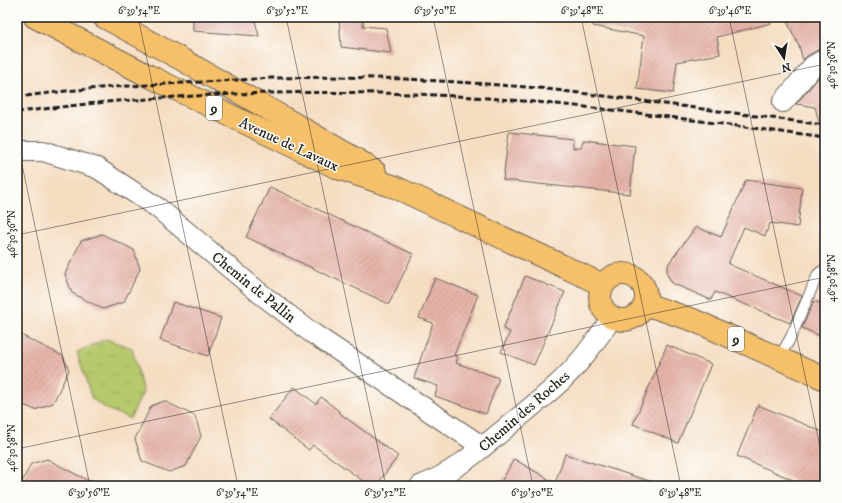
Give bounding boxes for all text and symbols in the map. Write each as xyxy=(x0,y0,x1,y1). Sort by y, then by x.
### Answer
text: 6°39'54"E xyxy=(118,5,160,17)
text: 6°39'52"E xyxy=(266,5,308,17)
text: 6°39'50"E xyxy=(414,5,456,17)
text: 6°39'48"E xyxy=(561,5,603,17)
text: 6°39'46"E xyxy=(709,5,751,17)
north arrow xyxy=(764,38,804,78)
text: 46°30'36"N xyxy=(826,41,838,89)
text: N xyxy=(780,59,792,75)
road number: 9 xyxy=(206,96,222,120)
street label: Avenue de Lavaux xyxy=(236,113,342,176)
text: 46°30'36"N xyxy=(6,210,18,258)
street label: Chemin de Pallin xyxy=(208,248,300,327)
text: 46°30'38"N xyxy=(826,254,838,302)
road number: 9 xyxy=(728,327,744,351)
street label: Chemin des Roches xyxy=(475,367,574,456)
text: 46°30'38"N xyxy=(6,424,18,472)
text: 6°39'56"E xyxy=(68,487,110,499)
text: 6°39'54"E xyxy=(216,487,258,499)
text: 6°39'52"E xyxy=(364,487,406,499)
text: 6°39'50"E xyxy=(511,487,553,499)
text: 6°39'48"E xyxy=(659,487,701,499)

